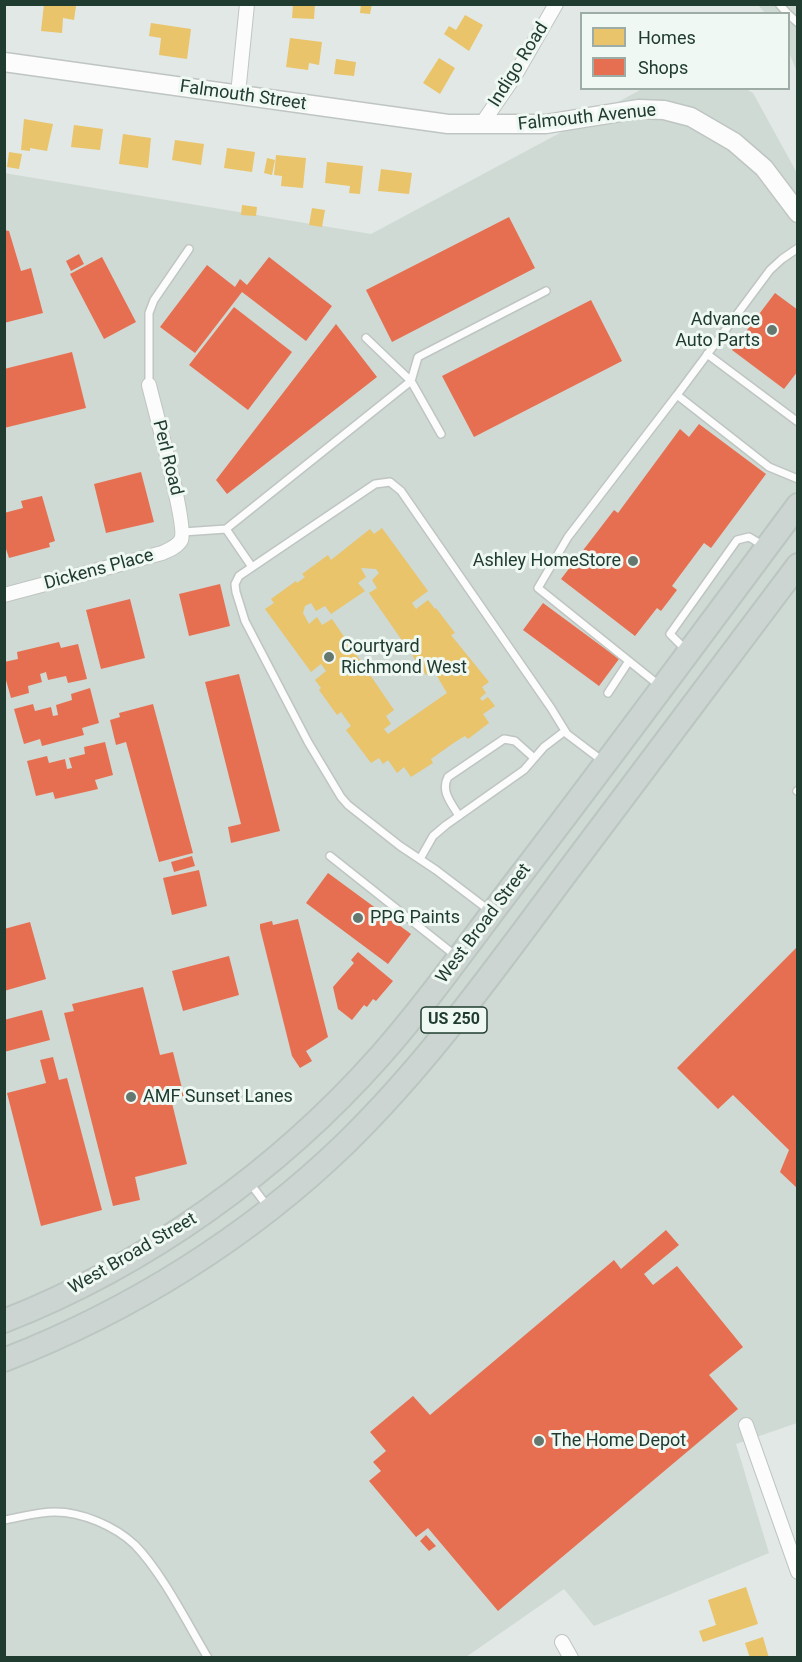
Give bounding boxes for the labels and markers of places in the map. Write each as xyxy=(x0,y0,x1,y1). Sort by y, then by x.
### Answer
place label: Advance Auto Parts xyxy=(675,309,760,352)
marker: Advance Auto Parts xyxy=(765,323,779,337)
place label: Ashley HomeStore xyxy=(473,550,621,572)
marker: Ashley HomeStore xyxy=(626,554,640,568)
place label: Courtyard Richmond West xyxy=(341,636,467,678)
marker: Courtyard Richmond West xyxy=(322,650,336,664)
place label: PPG Paints xyxy=(370,907,460,929)
marker: PPG Paints xyxy=(351,911,365,925)
place label: AMF Sunset Lanes xyxy=(143,1086,293,1108)
marker: AMF Sunset Lanes xyxy=(124,1090,138,1104)
place label: The Home Depot xyxy=(551,1430,686,1452)
marker: The Home Depot xyxy=(532,1434,546,1448)

